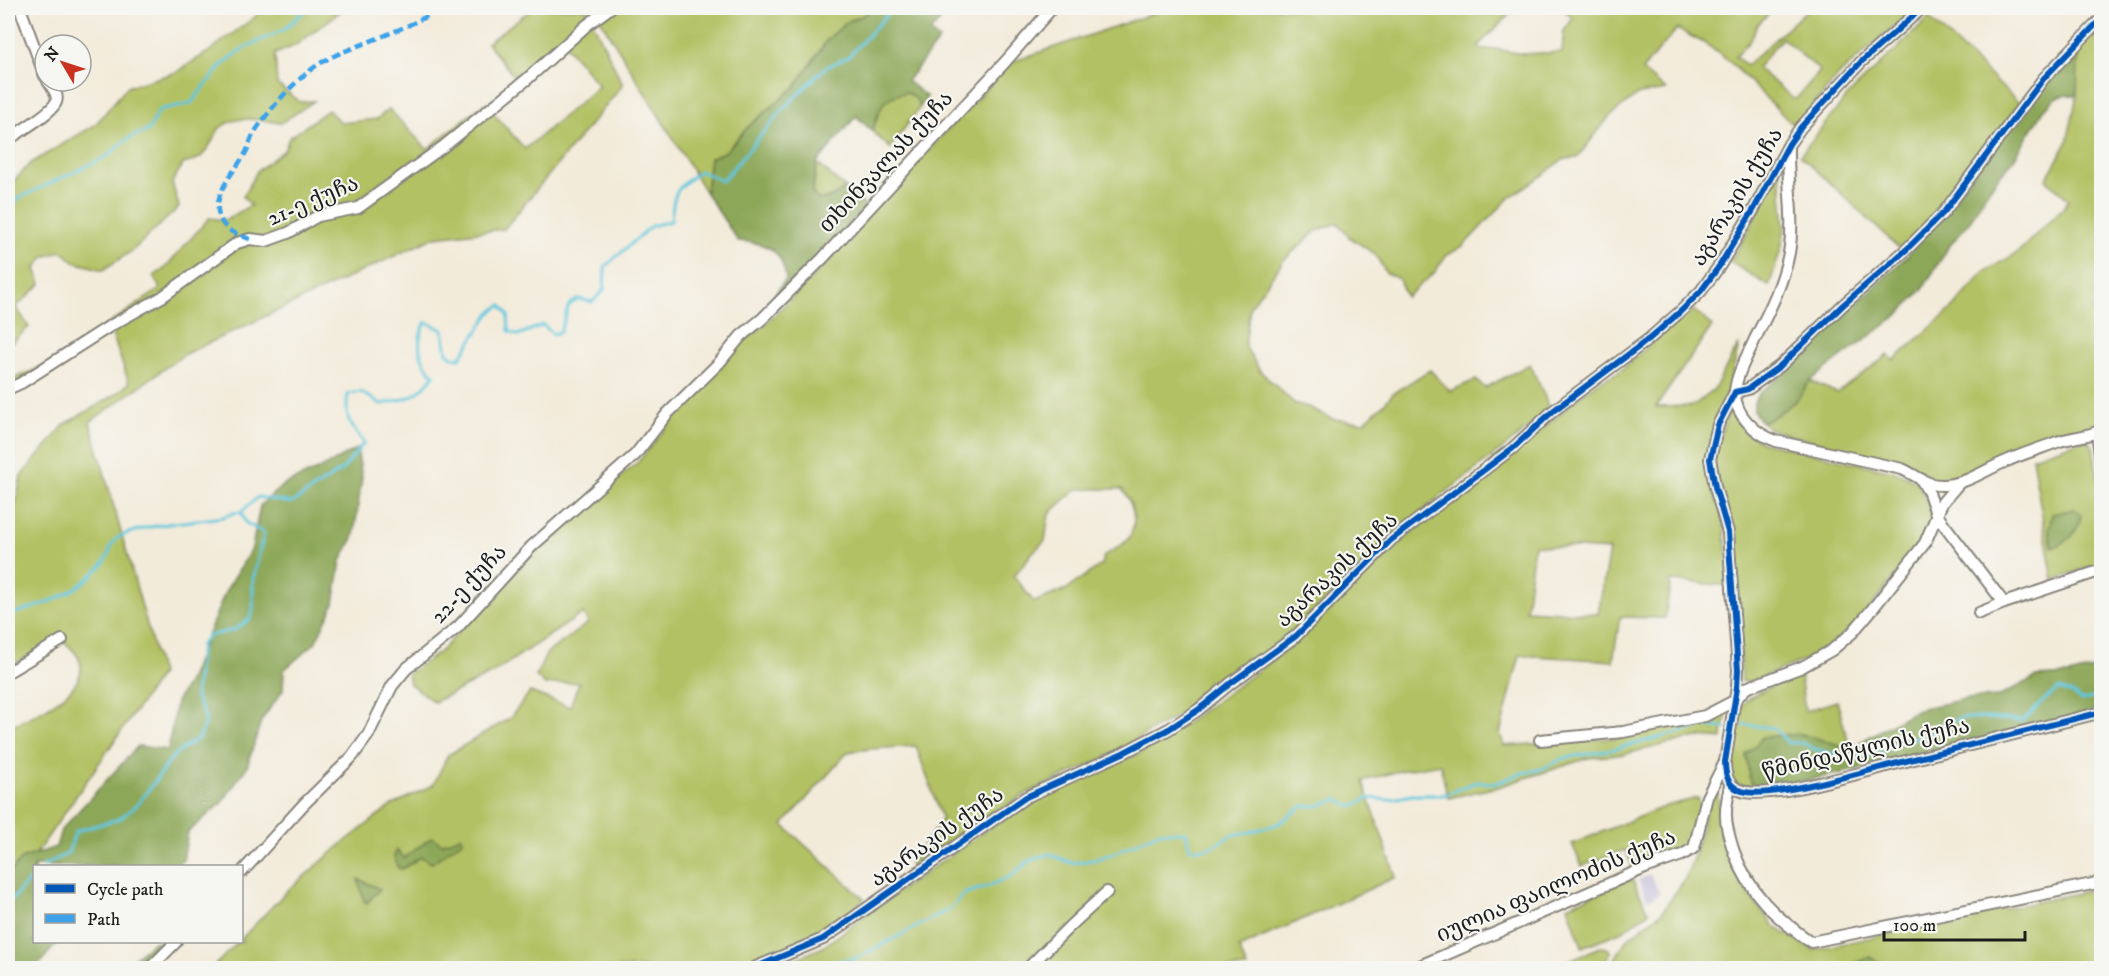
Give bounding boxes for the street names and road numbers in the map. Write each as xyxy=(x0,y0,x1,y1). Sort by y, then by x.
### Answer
street label: თხინვალას ქუჩა xyxy=(813,85,959,239)
street label: აგარაკის ქუჩა xyxy=(1685,123,1789,271)
street label: 21-ე ქუჩა xyxy=(263,170,363,232)
street label: აგარაკის ქუჩა xyxy=(1270,507,1404,633)
street label: 22-ე ქუჩა xyxy=(425,539,513,629)
street label: წმინდაწყლის ქუჩა xyxy=(1760,712,1972,786)
street label: აგარაკის ქუჩა xyxy=(865,781,1009,893)
street label: იულია ფაილოძის ქუჩა xyxy=(1432,823,1680,949)

